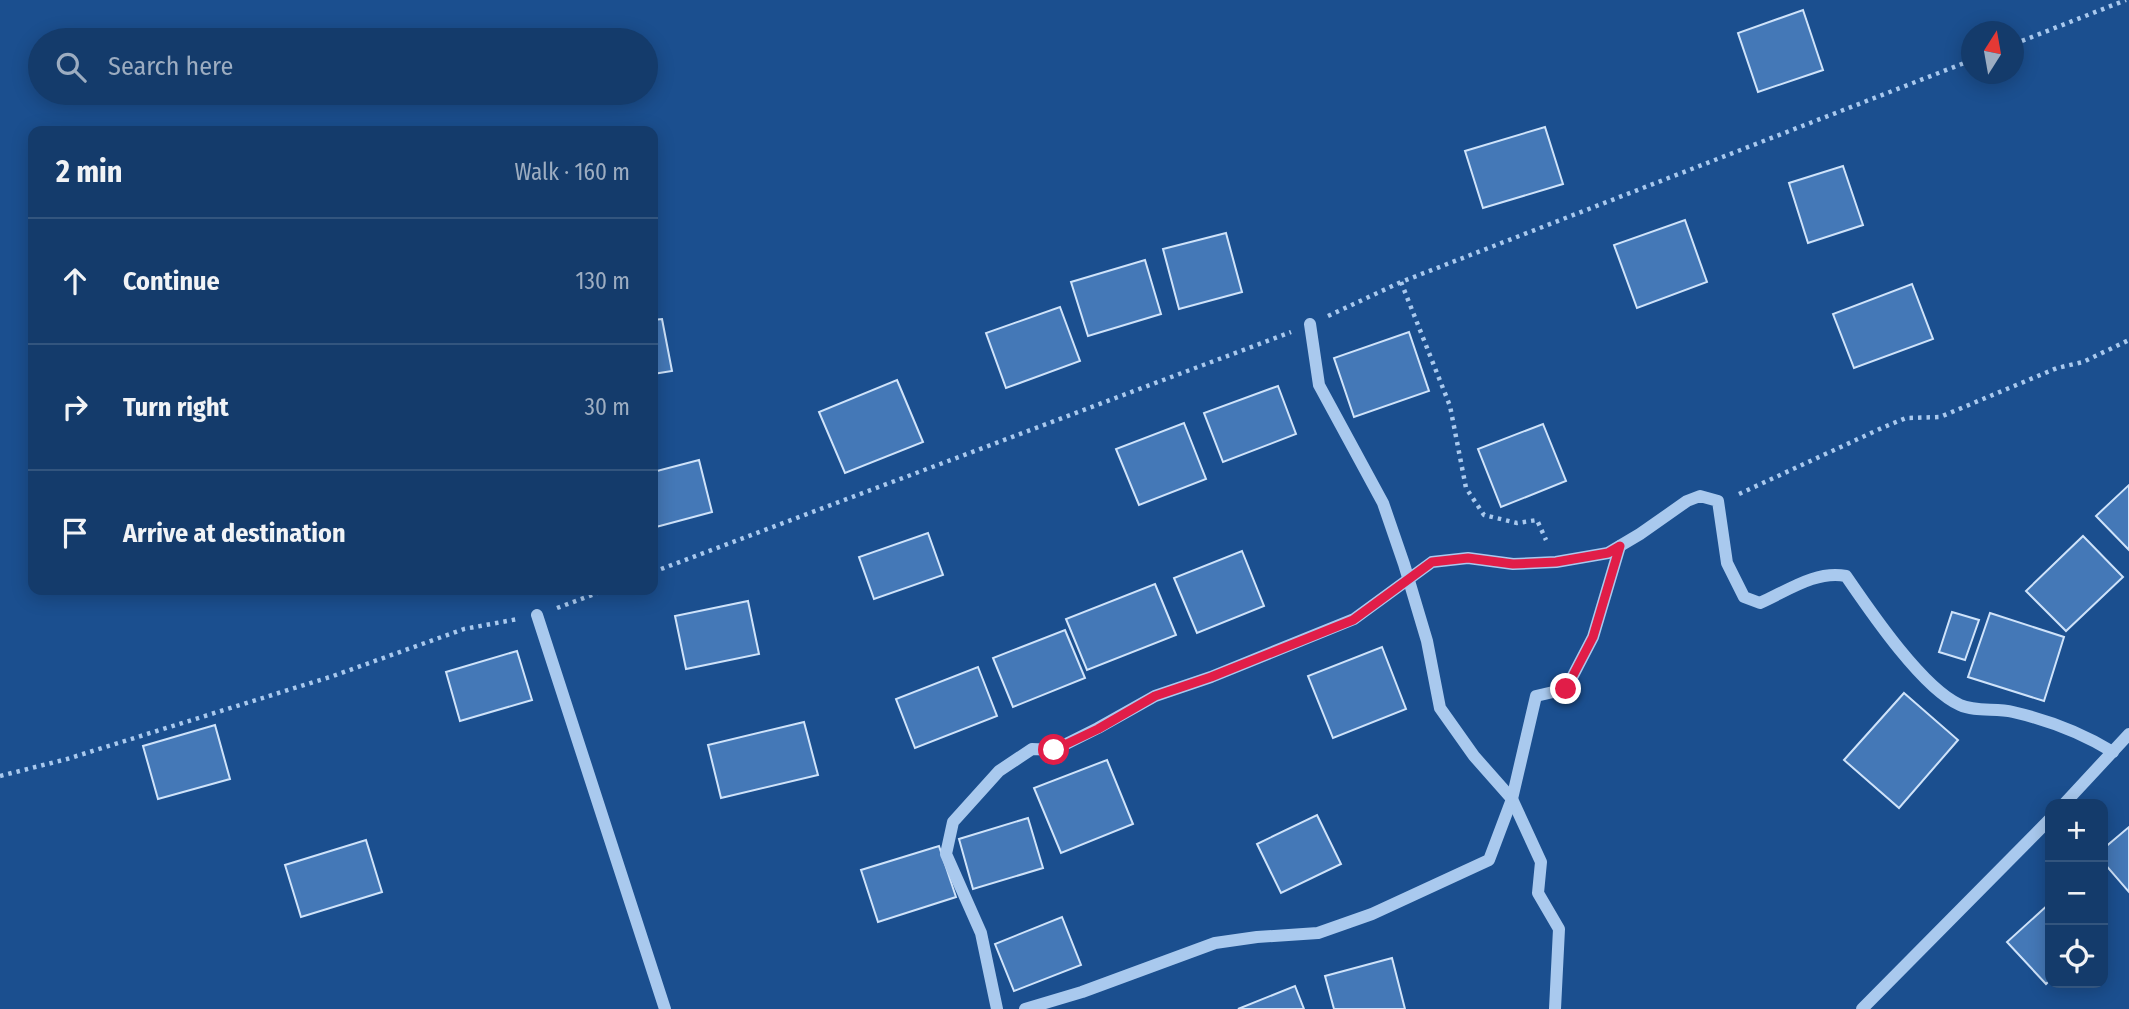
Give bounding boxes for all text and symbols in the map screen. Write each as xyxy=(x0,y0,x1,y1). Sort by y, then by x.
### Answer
north arrow xyxy=(1961,21,2024,84)
search box xyxy=(28,28,658,105)
icon: search xyxy=(52,48,90,86)
text: Search here xyxy=(108,51,233,82)
text: 2 min xyxy=(56,154,123,190)
text: Walk · 160 m xyxy=(514,158,630,186)
icon: ahead xyxy=(56,262,94,300)
text: Continue xyxy=(123,266,220,297)
text: 130 m xyxy=(576,267,630,295)
icon: right xyxy=(56,388,94,426)
text: Turn right xyxy=(123,392,229,423)
text: 30 m xyxy=(585,393,630,421)
icon: arrive xyxy=(56,514,94,552)
text: Arrive at destination xyxy=(123,518,346,549)
route end xyxy=(1550,673,1581,704)
route start xyxy=(1038,734,1069,765)
map controls xyxy=(2045,799,2108,988)
button: + xyxy=(2045,799,2108,862)
button: − xyxy=(2045,862,2108,925)
button: locate xyxy=(2045,925,2108,988)

